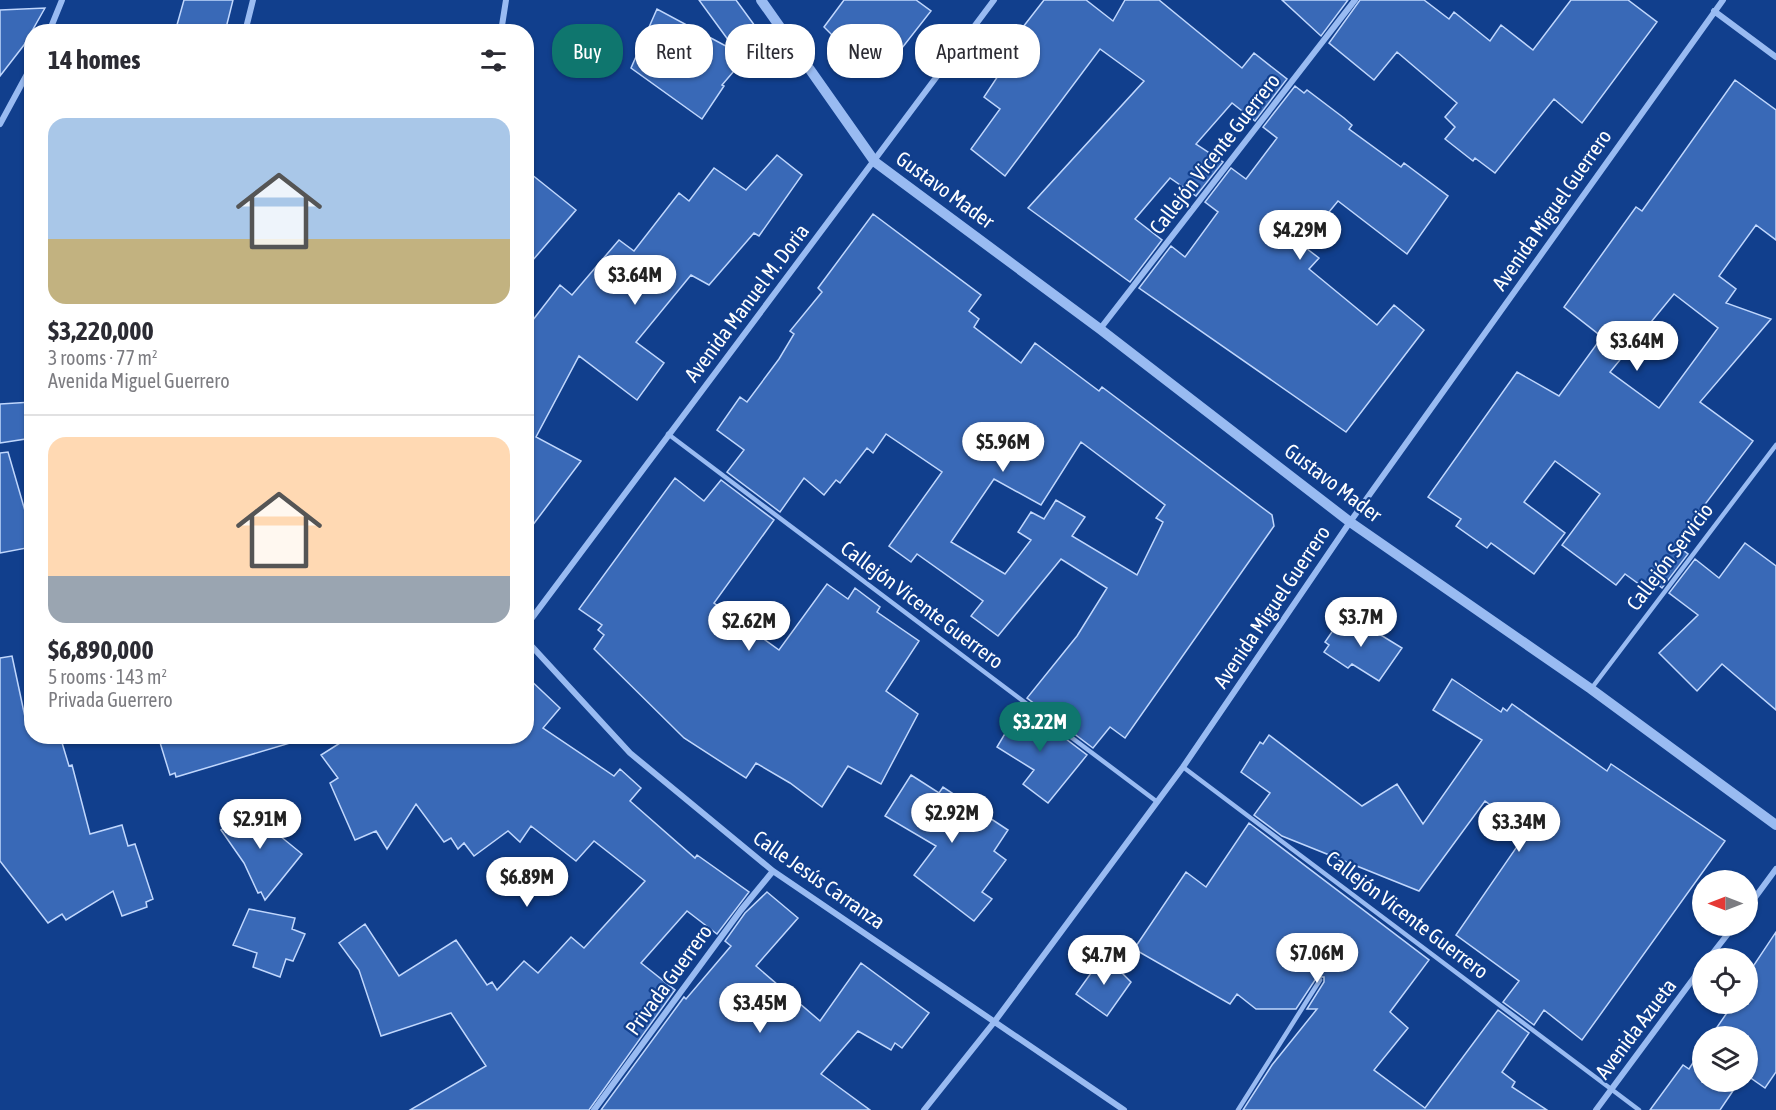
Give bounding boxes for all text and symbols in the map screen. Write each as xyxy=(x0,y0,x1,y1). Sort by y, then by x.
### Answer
chip: Buy xyxy=(552,24,623,78)
chip: Rent xyxy=(635,24,713,78)
chip: Filters xyxy=(725,24,815,78)
chip: New xyxy=(827,24,903,78)
chip: Apartment xyxy=(915,24,1040,78)
icon: filters xyxy=(477,44,510,77)
text: 14 homes xyxy=(48,45,141,75)
street label: Callejón Vicente Guerrero xyxy=(1144,68,1284,238)
street label: Avenida Miguel Guerrero xyxy=(1487,124,1616,294)
street label: Gustavo Mader xyxy=(892,146,1000,233)
icon: home xyxy=(225,157,333,265)
pin: $4.29M xyxy=(1251,210,1349,261)
text: $4.29M xyxy=(1273,218,1327,241)
street label: Avenida Manuel M. Doria xyxy=(679,219,813,386)
pin: $3.64M xyxy=(586,255,684,306)
text: $3.64M xyxy=(608,263,662,286)
text: $3,220,000 xyxy=(48,316,154,346)
pin: $3.64M xyxy=(1588,321,1686,372)
text: $3.64M xyxy=(1610,329,1664,352)
text: 3 rooms · 77 m² xyxy=(48,346,158,369)
text: Avenida Miguel Guerrero xyxy=(48,369,230,392)
pin: $5.96M xyxy=(954,422,1052,473)
text: $5.96M xyxy=(976,430,1030,453)
street label: Gustavo Mader xyxy=(1280,438,1387,527)
icon: home xyxy=(225,476,333,584)
street label: Callejón Servicio xyxy=(1621,498,1717,615)
street label: Avenida Miguel Guerrero xyxy=(1208,521,1334,692)
street label: Callejón Vicente Guerrero xyxy=(837,535,1009,673)
pin: $3.7M xyxy=(1319,597,1403,648)
pin: $2.62M xyxy=(700,601,798,652)
text: $3.7M xyxy=(1339,605,1383,628)
text: $2.62M xyxy=(722,609,776,632)
text: $6,890,000 xyxy=(48,635,154,665)
text: 5 rooms · 143 m² xyxy=(48,665,167,688)
text: Privada Guerrero xyxy=(48,688,173,711)
pin: $3.22M xyxy=(991,702,1089,753)
text: $3.22M xyxy=(1013,710,1067,733)
pin: $2.92M xyxy=(903,793,1001,844)
pin: $2.91M xyxy=(211,799,309,850)
text: $2.92M xyxy=(925,801,979,824)
pin: $3.34M xyxy=(1470,802,1568,853)
text: $2.91M xyxy=(233,807,287,830)
text: $3.34M xyxy=(1492,810,1546,833)
street label: Calle Jesús Carranza xyxy=(749,825,890,933)
street label: Callejón Vicente Guerrero xyxy=(1322,845,1494,983)
pin: $6.89M xyxy=(478,857,576,908)
text: $6.89M xyxy=(500,865,554,888)
north arrow xyxy=(1692,870,1758,936)
map controls xyxy=(1692,870,1758,1092)
street label: Privada Guerrero xyxy=(620,919,716,1039)
pin: $7.06M xyxy=(1268,933,1366,984)
pin: $4.7M xyxy=(1062,935,1146,986)
text: $7.06M xyxy=(1290,941,1344,964)
text: $4.7M xyxy=(1082,943,1126,966)
button: locate xyxy=(1692,948,1758,1014)
street label: Avenida Azueta xyxy=(1590,974,1681,1083)
pin: $3.45M xyxy=(711,983,809,1034)
text: $3.45M xyxy=(733,991,787,1014)
button: layers xyxy=(1692,1026,1758,1092)

